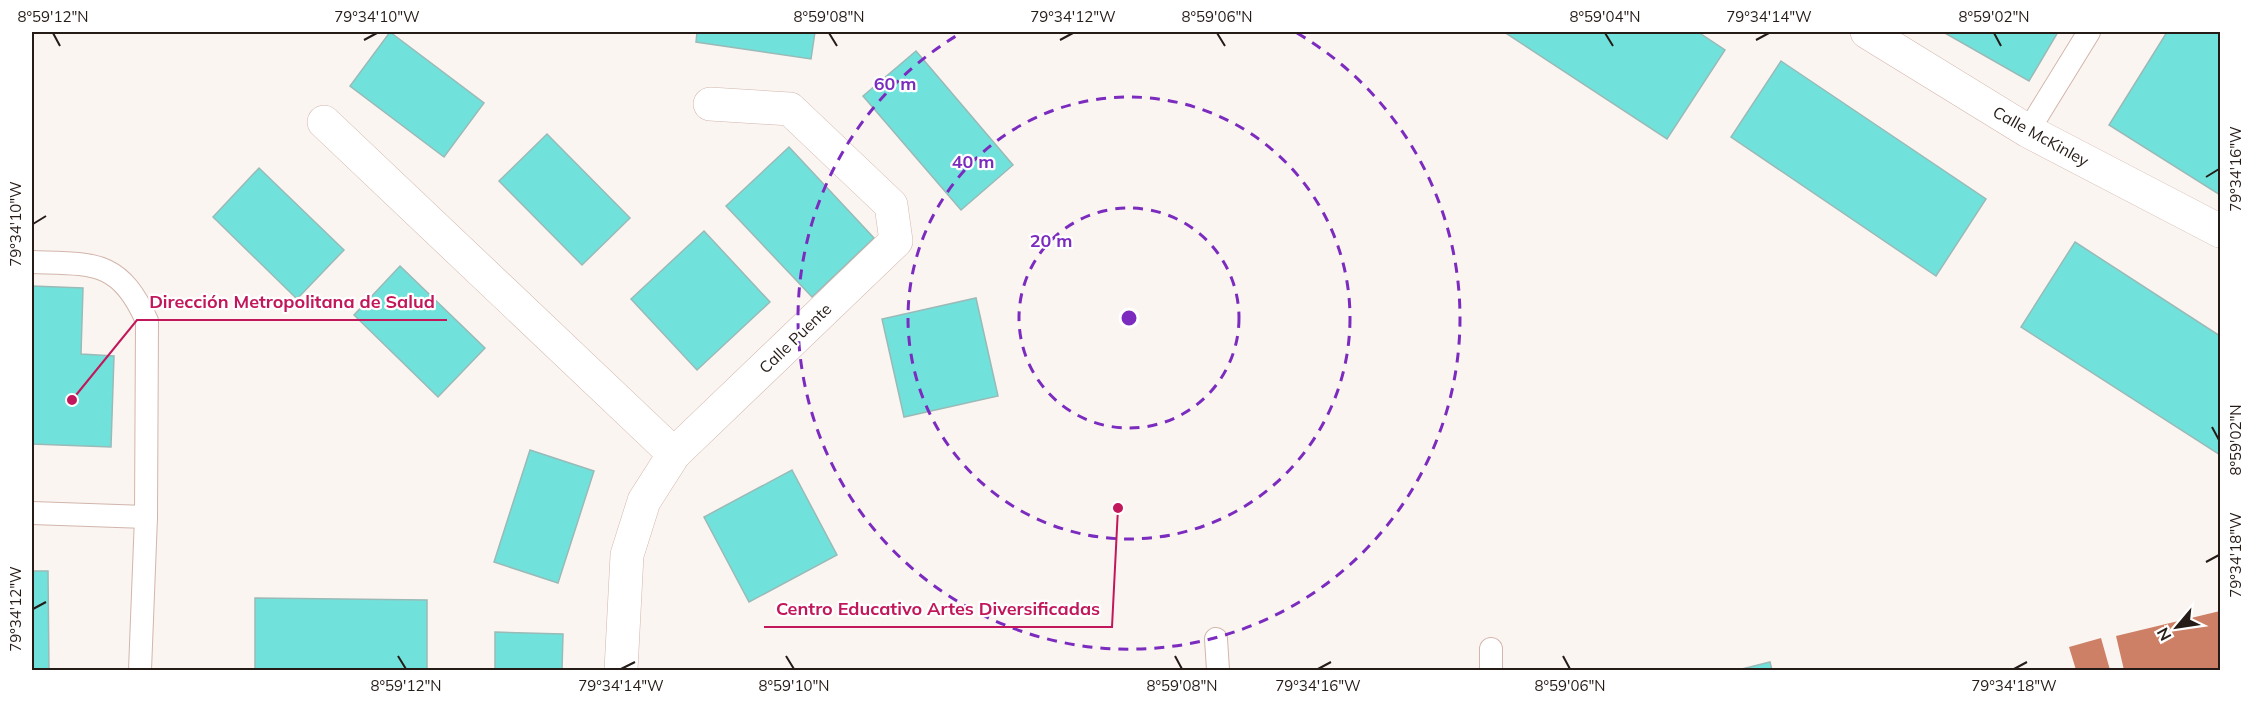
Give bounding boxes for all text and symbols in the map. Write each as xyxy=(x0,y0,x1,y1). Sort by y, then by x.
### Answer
text: 8°59'12"N xyxy=(18,7,88,26)
text: 79°34'10"W xyxy=(334,7,420,26)
text: 8°59'08"N xyxy=(794,7,864,26)
text: 79°34'12"W xyxy=(1030,7,1116,26)
text: 8°59'06"N xyxy=(1182,7,1252,26)
text: 8°59'04"N xyxy=(1570,7,1640,26)
text: 79°34'14"W xyxy=(1726,7,1812,26)
text: 8°59'02"N xyxy=(1959,7,2029,26)
text: 60 m xyxy=(874,72,916,95)
street label: Calle McKinley xyxy=(1990,101,2093,171)
text: 79°34'16"W xyxy=(2226,126,2245,212)
text: 40 m xyxy=(952,150,994,173)
text: 79°34'10"W xyxy=(6,181,25,267)
text: 20 m xyxy=(1030,229,1072,252)
callout: Dirección Metropolitana de Salud xyxy=(137,284,447,320)
text: Dirección Metropolitana de Salud xyxy=(149,290,435,313)
street label: Calle Puente xyxy=(755,299,835,377)
centre of rings xyxy=(1119,308,1139,328)
text: 8°59'02"N xyxy=(2226,405,2245,475)
text: 79°34'18"W xyxy=(2226,512,2245,598)
text: 79°34'12"W xyxy=(6,566,25,652)
callout: Centro Educativo Artes Diversificadas xyxy=(764,591,1112,627)
text: Centro Educativo Artes Diversificadas xyxy=(776,597,1100,620)
north arrow xyxy=(2147,597,2207,657)
text: N xyxy=(2152,624,2176,644)
text: 8°59'12"N xyxy=(371,676,441,695)
text: 79°34'14"W xyxy=(578,676,664,695)
text: 8°59'10"N xyxy=(759,676,829,695)
text: 8°59'08"N xyxy=(1147,676,1217,695)
text: 79°34'16"W xyxy=(1275,676,1361,695)
text: 8°59'06"N xyxy=(1535,676,1605,695)
text: 79°34'18"W xyxy=(1971,676,2057,695)

